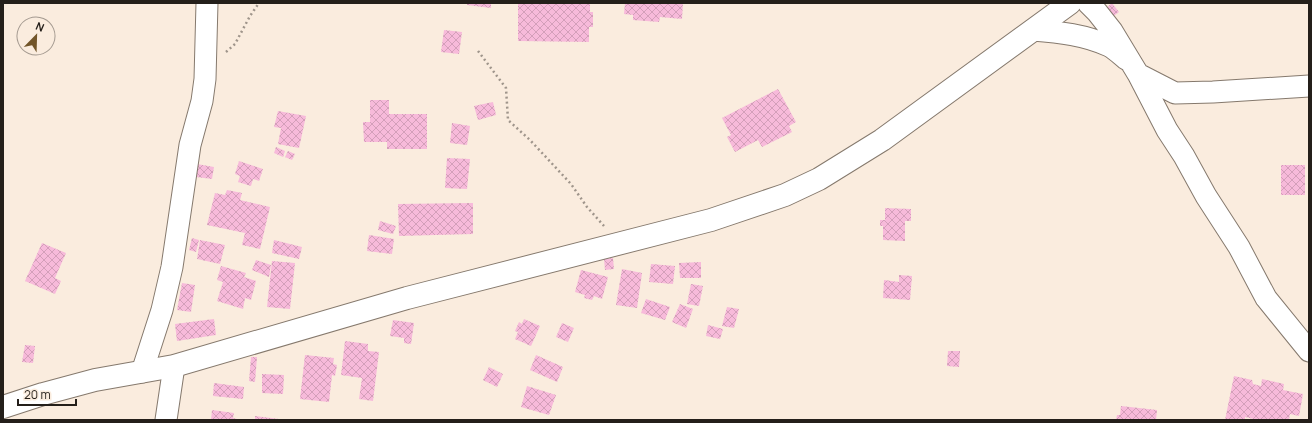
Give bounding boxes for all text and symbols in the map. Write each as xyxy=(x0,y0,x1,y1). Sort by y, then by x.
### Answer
north arrow xyxy=(16,16,56,56)
text: N xyxy=(34,18,47,35)
scale bar xyxy=(18,381,76,407)
text: 20 m xyxy=(24,386,51,403)

